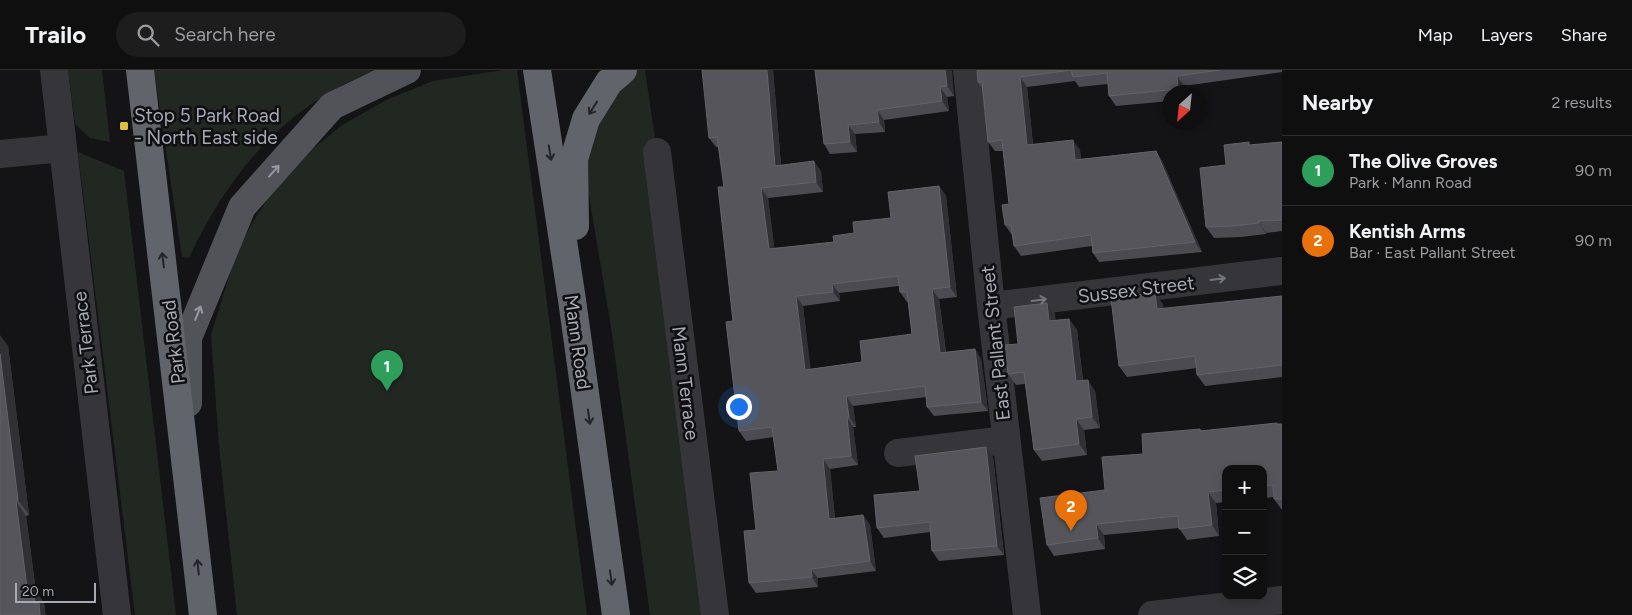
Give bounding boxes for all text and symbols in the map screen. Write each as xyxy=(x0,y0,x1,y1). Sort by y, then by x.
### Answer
search box xyxy=(116,12,466,57)
text: Trailo xyxy=(25,20,86,49)
icon: search xyxy=(134,21,162,49)
text: Search here xyxy=(174,23,276,46)
text: Map xyxy=(1418,24,1453,46)
text: Layers xyxy=(1481,24,1533,46)
text: Share xyxy=(1561,24,1607,46)
north arrow xyxy=(1162,85,1207,130)
text: Nearby xyxy=(1302,90,1373,115)
text: 2 results xyxy=(1552,93,1612,112)
one-way arrow xyxy=(588,100,598,114)
place label: Stop 5 Park Road - North East side xyxy=(134,104,280,149)
marker: Stop 5 Park Road - North East side xyxy=(118,120,130,132)
one-way arrow xyxy=(545,144,555,160)
text: The Olive Groves xyxy=(1349,150,1497,173)
text: 1 xyxy=(1315,161,1321,180)
text: 90 m xyxy=(1575,161,1612,180)
one-way arrow xyxy=(268,165,280,178)
text: Park · Mann Road xyxy=(1349,173,1472,192)
text: Kentish Arms xyxy=(1349,220,1465,243)
text: 2 xyxy=(1313,231,1323,250)
text: 90 m xyxy=(1575,231,1612,250)
text: Bar · East Pallant Street xyxy=(1349,243,1516,262)
one-way arrow xyxy=(158,252,168,268)
street label: East Pallant Street xyxy=(976,264,1015,422)
street label: Sussex Street xyxy=(1077,271,1196,308)
one-way arrow xyxy=(1210,274,1226,284)
street label: Park Terrace xyxy=(68,290,103,396)
street label: Mann Road xyxy=(559,293,596,391)
one-way arrow xyxy=(1031,295,1047,305)
street label: Park Road xyxy=(157,299,190,385)
one-way arrow xyxy=(194,306,203,321)
street label: Mann Terrace xyxy=(667,325,704,441)
pin: 1 xyxy=(371,350,403,391)
your location xyxy=(726,394,752,420)
one-way arrow xyxy=(584,409,594,425)
map controls xyxy=(1222,465,1267,600)
button: + xyxy=(1222,465,1267,510)
pin: 2 xyxy=(1055,490,1087,531)
button: − xyxy=(1222,510,1267,555)
button: layers xyxy=(1222,555,1267,600)
one-way arrow xyxy=(193,559,203,575)
one-way arrow xyxy=(606,570,616,586)
scale bar xyxy=(15,580,96,603)
text: 20 m xyxy=(22,583,54,600)

